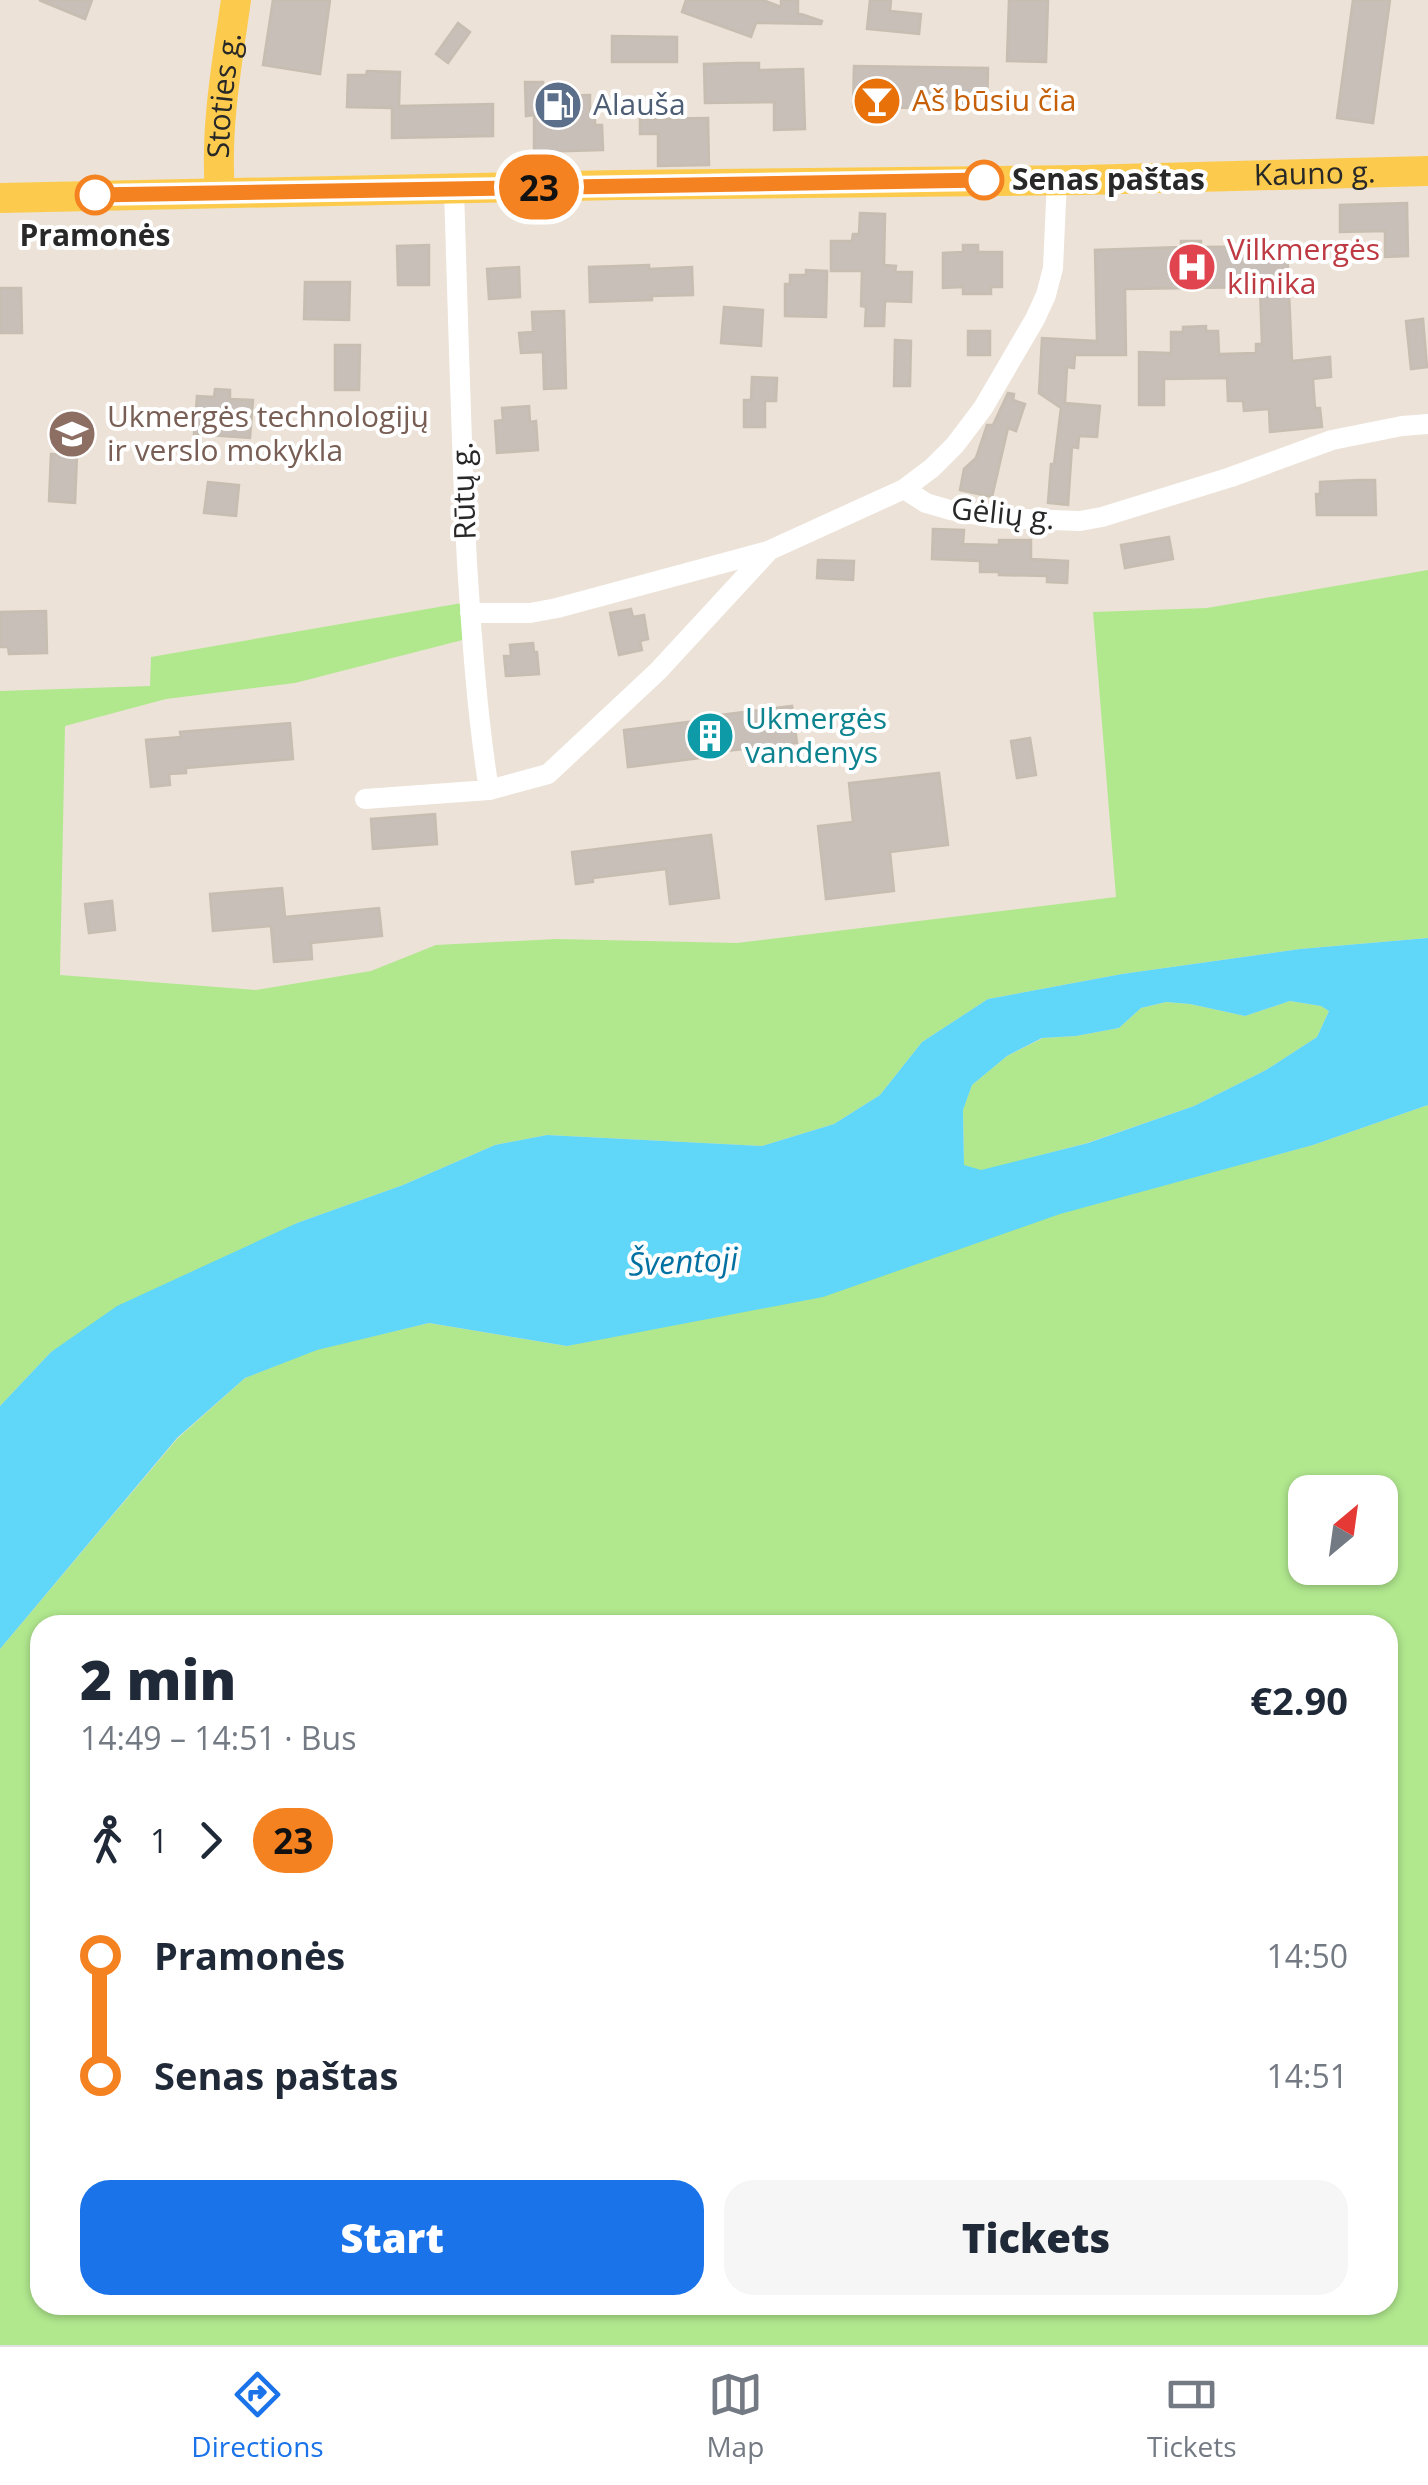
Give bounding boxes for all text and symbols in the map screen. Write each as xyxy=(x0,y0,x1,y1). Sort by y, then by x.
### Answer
street label: Stoties g. xyxy=(197,29,250,159)
bar icon: Aš būsiu čia xyxy=(851,75,903,127)
fuel station icon: Alauša xyxy=(532,79,584,131)
place label: Aš būsiu čia xyxy=(912,79,1077,120)
place label: Alauša xyxy=(593,83,686,124)
street label: Kauno g. xyxy=(1253,150,1376,195)
line badge: 23 xyxy=(494,154,584,220)
place label: Senas paštas xyxy=(1012,158,1205,199)
marker: Senas paštas xyxy=(965,161,1003,199)
text: 23 xyxy=(519,164,559,211)
marker: Pramonės xyxy=(76,176,114,214)
place label: Pramonės xyxy=(20,214,170,255)
place label: Vilkmergės klinika xyxy=(1227,228,1380,303)
hospital icon: Vilkmergės klinika xyxy=(1166,241,1218,293)
place label: Ukmergės technologijų ir verslo mokykla xyxy=(107,395,429,470)
school or university icon: Ukmergės technologijų ir verslo mokykla xyxy=(46,408,98,460)
street label: Rūtų g. xyxy=(440,441,485,541)
street label: Gėlių g. xyxy=(949,487,1057,538)
place label: Ukmergės vandenys xyxy=(745,697,887,772)
building icon: Ukmergės vandenys xyxy=(684,710,736,762)
water label: Šventoji xyxy=(627,1236,740,1285)
north arrow xyxy=(1288,1475,1398,1585)
map controls xyxy=(1288,1475,1398,1585)
text: 2 min xyxy=(80,1641,236,1716)
text: €2.90 xyxy=(1250,1674,1348,1726)
text: 14:49 – 14:51 · Bus xyxy=(80,1716,356,1759)
icon: walk xyxy=(80,1813,135,1868)
icon: forward xyxy=(183,1813,238,1868)
text: 23 xyxy=(273,1817,313,1864)
text: 1 xyxy=(150,1819,168,1862)
text: Pramonės xyxy=(154,1929,345,1981)
text: 14:50 xyxy=(1266,1934,1348,1977)
text: Senas paštas xyxy=(154,2049,398,2101)
text: 14:51 xyxy=(1266,2054,1348,2097)
button: Start xyxy=(80,2180,704,2295)
button: Tickets xyxy=(724,2180,1348,2295)
tab: Directions xyxy=(191,2367,324,2465)
tab: Map xyxy=(706,2367,764,2465)
tab: Tickets xyxy=(1147,2367,1237,2465)

